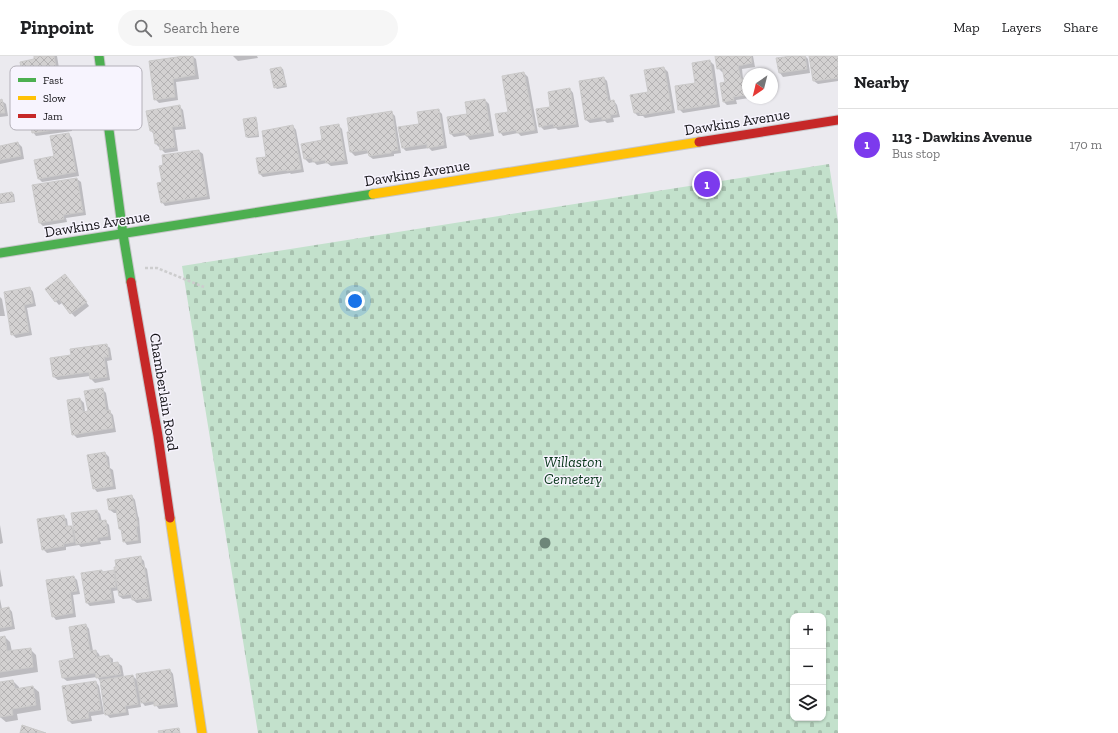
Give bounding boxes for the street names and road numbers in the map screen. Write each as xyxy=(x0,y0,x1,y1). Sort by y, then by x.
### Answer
street label: Dawkins Avenue xyxy=(683,105,791,139)
street label: Dawkins Avenue xyxy=(363,156,471,190)
street label: Dawkins Avenue xyxy=(43,207,151,241)
street label: Chamberlain Road xyxy=(146,332,182,453)

